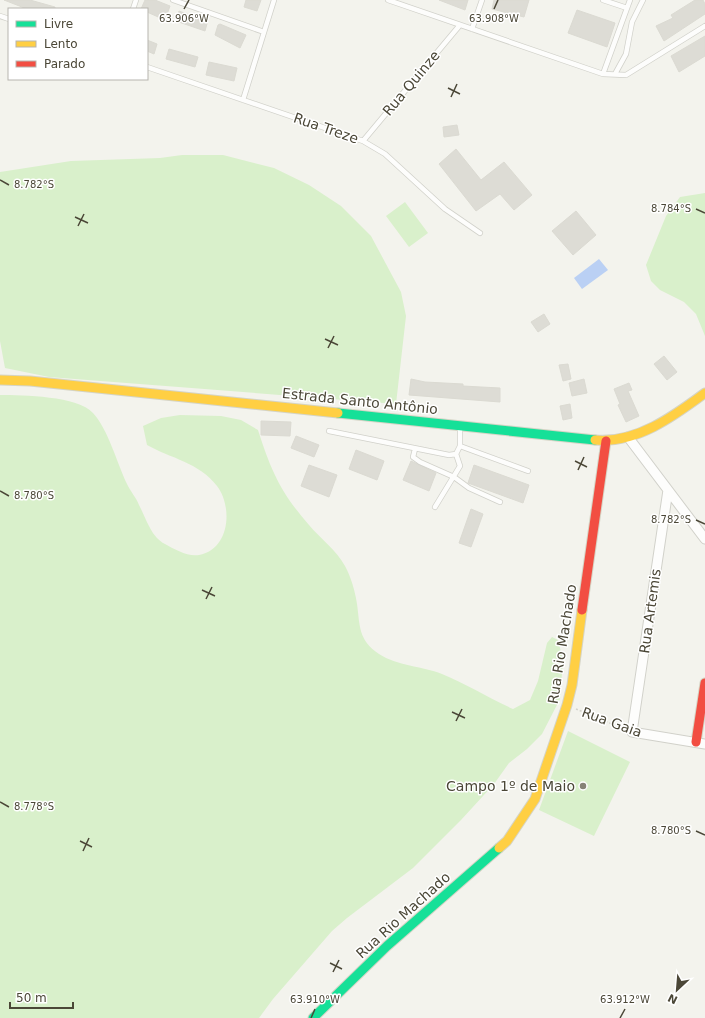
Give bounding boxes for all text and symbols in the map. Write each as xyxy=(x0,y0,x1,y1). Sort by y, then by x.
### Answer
legend xyxy=(8,8,148,80)
text: 63.906°W xyxy=(159,13,209,24)
text: 63.908°W xyxy=(469,13,519,24)
text: Livre xyxy=(44,17,73,31)
text: Lento xyxy=(44,37,78,51)
street label: Rua Quinze xyxy=(379,47,443,119)
text: Parado xyxy=(44,57,85,71)
street label: Rua Treze xyxy=(291,109,361,147)
text: 8.782°S xyxy=(14,179,54,190)
text: 8.784°S xyxy=(651,203,691,214)
street label: Estrada Santo Antônio xyxy=(281,385,439,417)
text: 8.780°S xyxy=(14,490,54,501)
text: 8.782°S xyxy=(651,514,691,525)
street label: Rua Artemis xyxy=(636,568,664,654)
street label: Rua Rio Machado xyxy=(545,583,579,705)
street label: Rua Gaia xyxy=(580,704,644,740)
place label: Campo 1º de Maio xyxy=(446,778,575,794)
marker: Campo 1º de Maio xyxy=(578,781,588,791)
text: 8.778°S xyxy=(14,801,54,812)
text: 8.780°S xyxy=(651,825,691,836)
street label: Rua Rio Machado xyxy=(353,869,453,961)
north arrow xyxy=(657,970,697,1010)
scale bar xyxy=(10,984,73,1010)
text: 50 m xyxy=(16,991,47,1005)
text: N xyxy=(666,991,680,1006)
text: 63.910°W xyxy=(290,994,340,1005)
text: 63.912°W xyxy=(600,994,650,1005)

